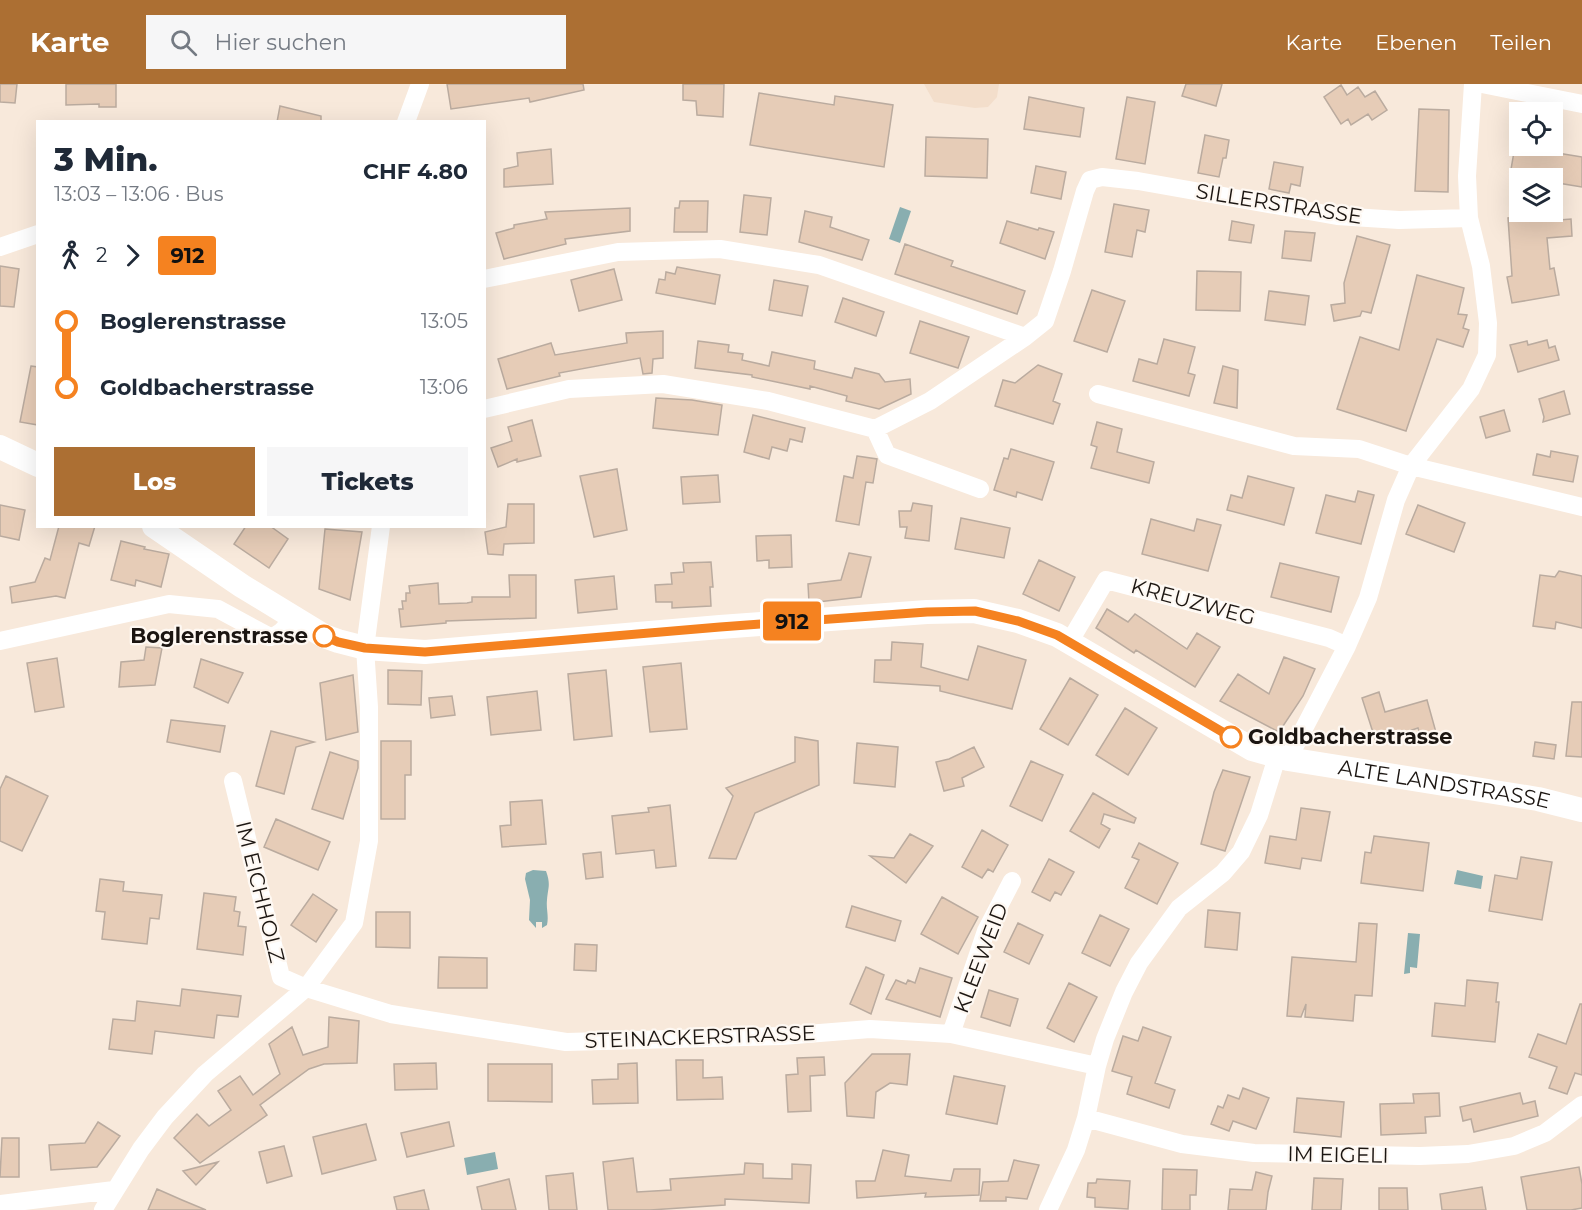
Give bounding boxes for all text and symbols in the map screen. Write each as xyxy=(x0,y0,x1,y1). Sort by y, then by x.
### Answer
search box xyxy=(146,15,566,69)
text: Karte xyxy=(30,25,110,59)
icon: search xyxy=(167,26,200,59)
text: Hier suchen xyxy=(215,29,347,56)
text: Karte xyxy=(1286,30,1342,55)
text: Ebenen xyxy=(1375,30,1457,55)
text: Teilen xyxy=(1490,30,1552,55)
map controls xyxy=(1509,102,1563,222)
button: locate xyxy=(1509,102,1563,156)
text: 3 Min. xyxy=(54,139,158,179)
text: CHF 4.80 xyxy=(363,158,468,185)
button: layers xyxy=(1509,168,1563,222)
street label: SILLERSTRASSE xyxy=(1194,178,1364,229)
text: 13:03 – 13:06 · Bus xyxy=(54,182,224,206)
icon: walk xyxy=(54,239,87,272)
icon: forward xyxy=(116,239,149,272)
text: 2 xyxy=(96,243,107,267)
text: 912 xyxy=(170,243,204,268)
text: Boglerenstrasse xyxy=(100,308,286,335)
text: 13:05 xyxy=(421,309,468,333)
text: Goldbacherstrasse xyxy=(100,374,314,401)
text: 13:06 xyxy=(420,375,468,399)
button: Los xyxy=(54,447,255,516)
button: Tickets xyxy=(267,447,468,516)
street label: KREUZWEG xyxy=(1128,573,1258,630)
line badge: 912 xyxy=(758,602,826,640)
text: 912 xyxy=(775,609,809,634)
place label: Boglerenstrasse xyxy=(130,623,308,648)
marker: Boglerenstrasse xyxy=(313,625,335,647)
place label: Goldbacherstrasse xyxy=(1248,724,1452,749)
marker: Goldbacherstrasse xyxy=(1220,726,1242,748)
street label: ALTE LANDSTRASSE xyxy=(1336,754,1553,814)
street label: IM EICHHOLZ xyxy=(231,819,290,965)
street label: KLEEWEID xyxy=(948,899,1013,1016)
street label: STEINACKERSTRASSE xyxy=(584,1020,816,1053)
street label: IM EIGELI xyxy=(1287,1141,1389,1168)

